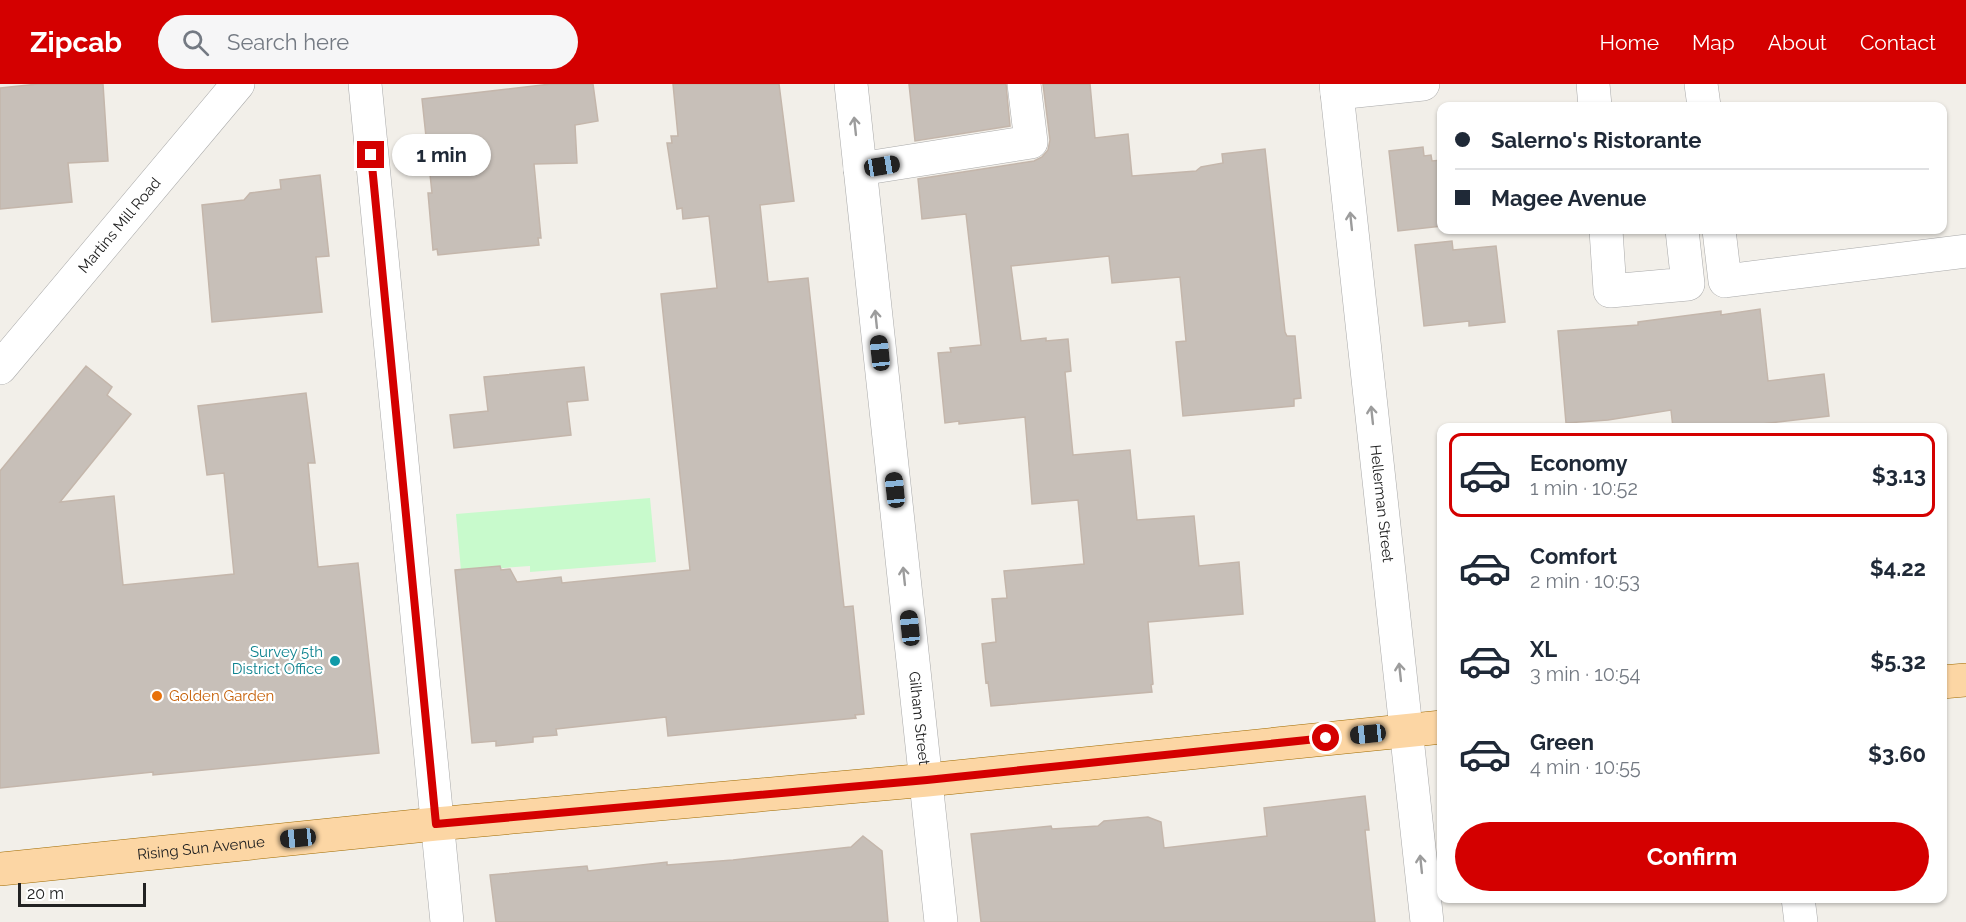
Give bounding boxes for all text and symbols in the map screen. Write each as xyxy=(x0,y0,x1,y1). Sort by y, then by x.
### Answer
search box xyxy=(158,15,578,69)
text: Zipcab xyxy=(30,26,122,59)
icon: search xyxy=(179,26,212,59)
text: Search here xyxy=(227,29,349,55)
text: Home xyxy=(1600,30,1659,55)
text: Map xyxy=(1692,30,1735,55)
text: About xyxy=(1768,30,1827,55)
text: Contact xyxy=(1860,30,1936,55)
one-way arrow xyxy=(849,116,860,136)
text: Salerno's Ristorante xyxy=(1491,127,1701,153)
callout: 1 min xyxy=(392,134,491,176)
route end xyxy=(357,141,384,168)
text: 1 min xyxy=(416,143,467,167)
car xyxy=(863,154,901,178)
street label: Martins Mill Road xyxy=(74,174,164,277)
text: Magee Avenue xyxy=(1491,185,1646,211)
one-way arrow xyxy=(1345,212,1356,232)
one-way arrow xyxy=(871,310,882,330)
car xyxy=(869,334,891,372)
one-way arrow xyxy=(1367,406,1378,426)
street label: Hellerman Street xyxy=(1366,444,1397,563)
icon: car xyxy=(1458,448,1512,502)
text: Economy xyxy=(1530,450,1628,476)
text: $3.13 xyxy=(1872,462,1926,488)
car xyxy=(884,471,906,509)
text: 1 min · 10:52 xyxy=(1530,476,1638,500)
icon: car xyxy=(1458,541,1512,595)
text: Comfort xyxy=(1530,543,1617,569)
text: $4.22 xyxy=(1870,555,1926,581)
one-way arrow xyxy=(898,566,909,586)
text: 2 min · 10:53 xyxy=(1530,569,1640,593)
car xyxy=(899,609,921,647)
icon: car xyxy=(1458,634,1512,688)
text: XL xyxy=(1530,636,1557,662)
place label: Survey 5th District Office xyxy=(232,643,323,678)
text: $5.32 xyxy=(1870,648,1926,674)
marker: Survey 5th District Office xyxy=(328,654,342,668)
one-way arrow xyxy=(1395,662,1406,682)
text: 3 min · 10:54 xyxy=(1530,662,1641,686)
street label: Gilham Street xyxy=(905,670,933,766)
place label: Golden Garden xyxy=(169,687,274,705)
marker: Golden Garden xyxy=(150,689,164,703)
car xyxy=(1349,723,1387,745)
route start xyxy=(1312,724,1339,751)
icon: car xyxy=(1458,727,1512,781)
text: Green xyxy=(1530,729,1594,755)
text: $3.60 xyxy=(1868,741,1926,767)
text: 4 min · 10:55 xyxy=(1530,755,1641,779)
button: Confirm xyxy=(1455,822,1929,891)
car xyxy=(279,827,317,849)
street label: Rising Sun Avenue xyxy=(136,833,266,864)
one-way arrow xyxy=(1415,854,1426,874)
scale bar xyxy=(18,880,146,908)
text: 20 m xyxy=(27,884,64,903)

